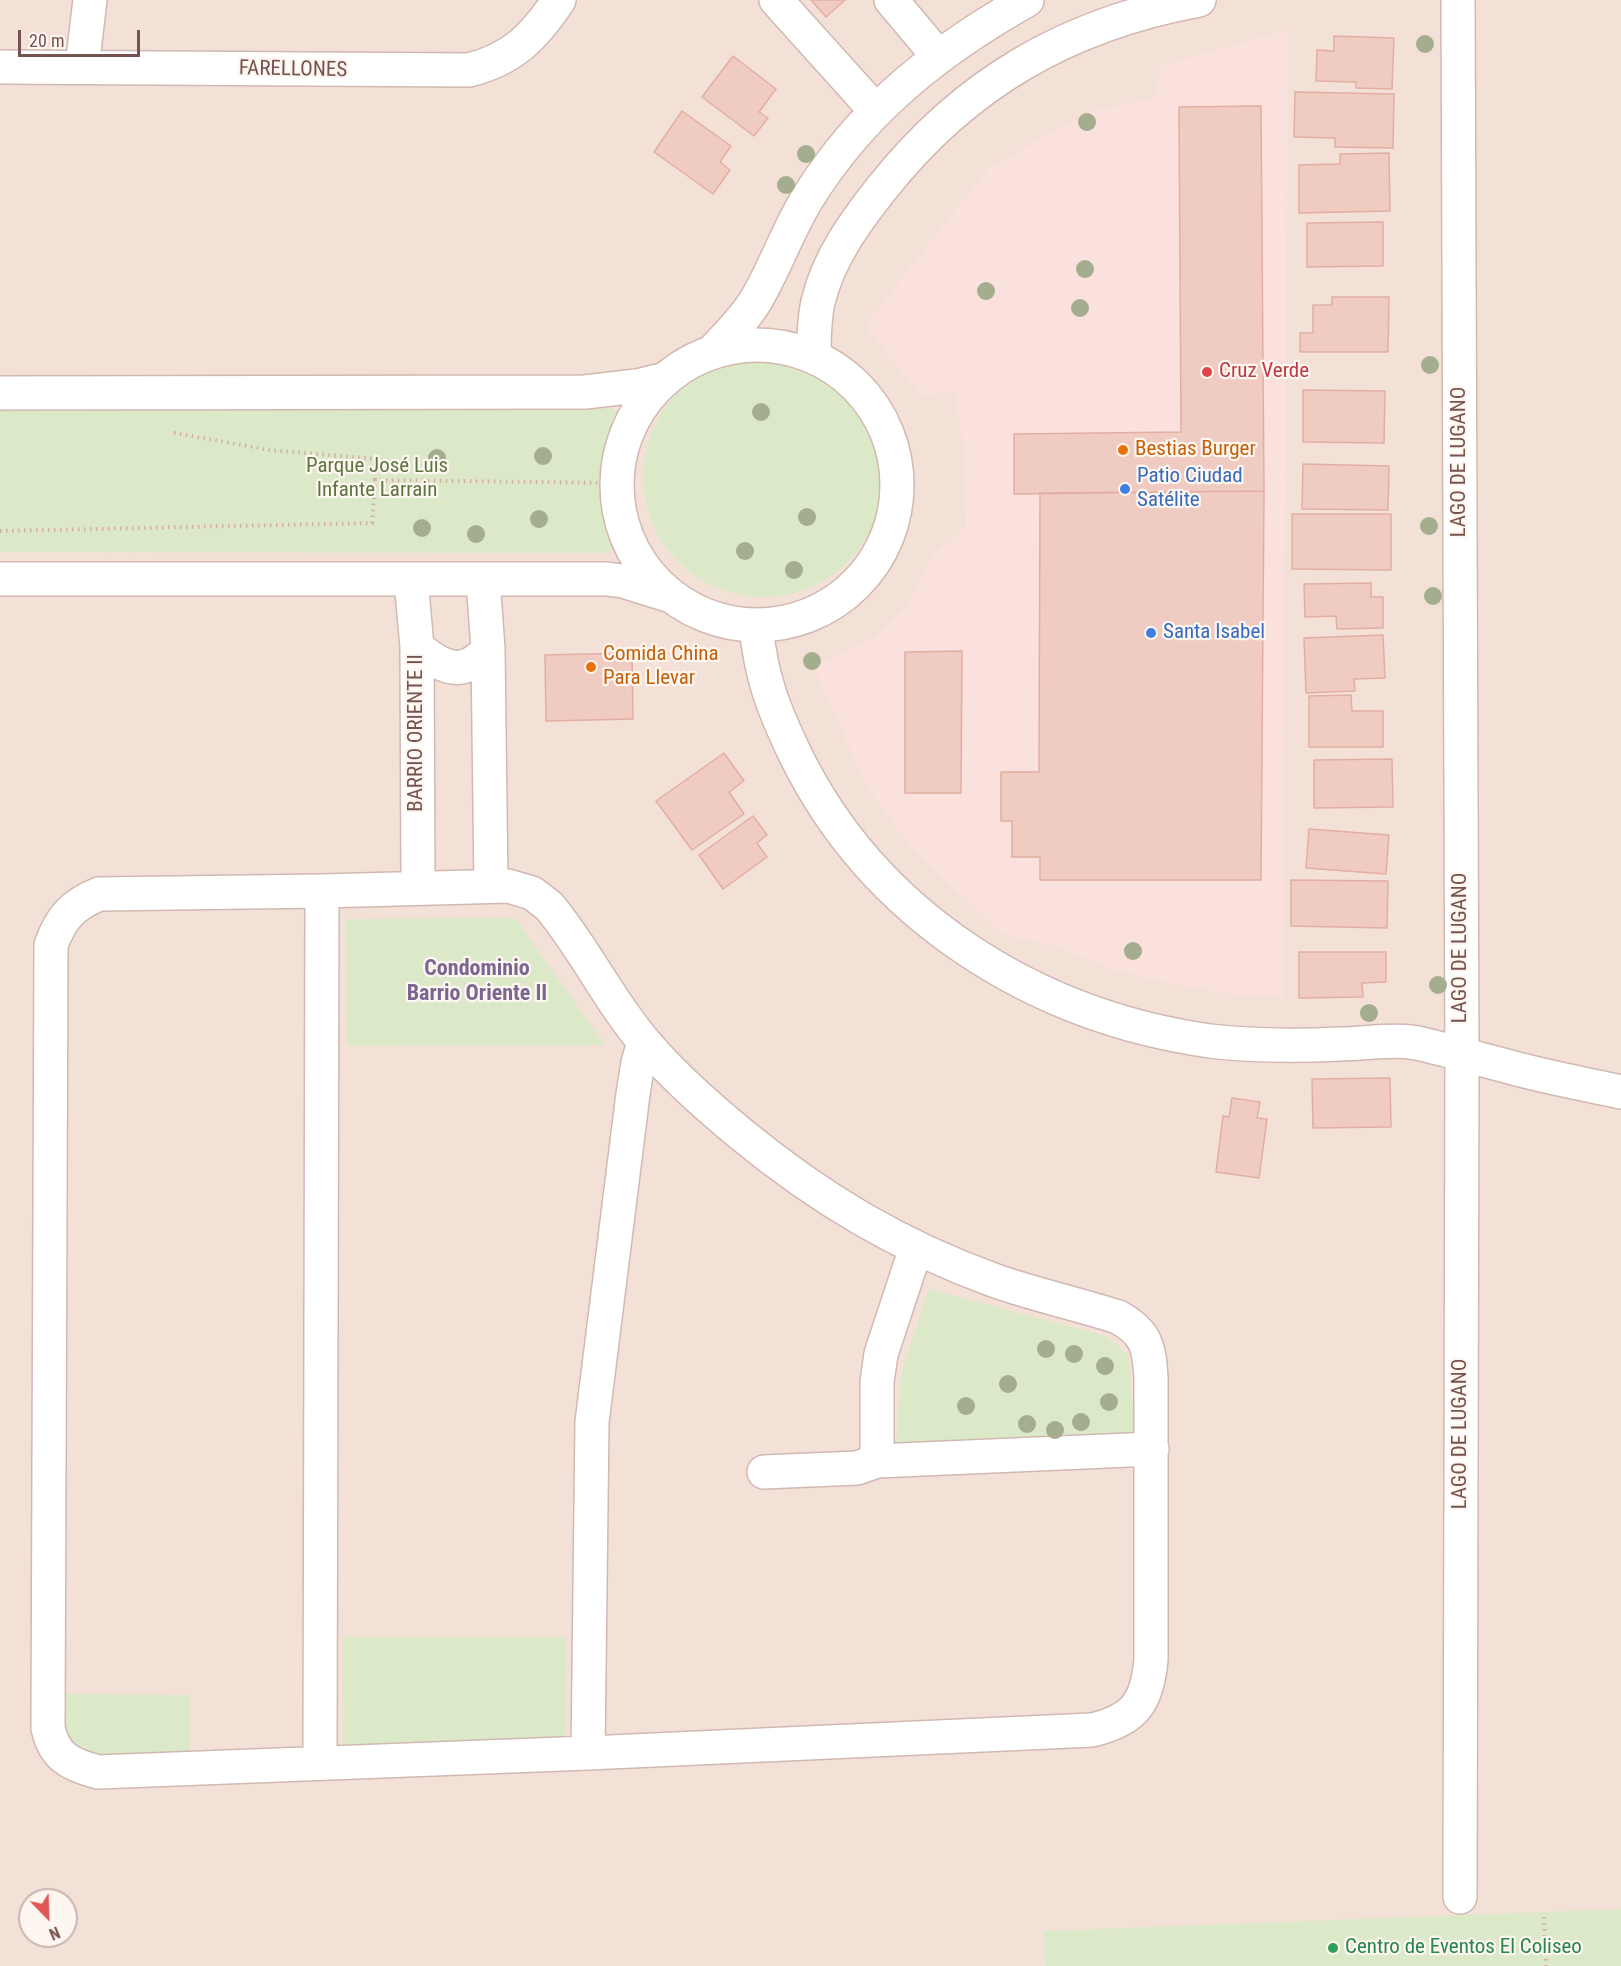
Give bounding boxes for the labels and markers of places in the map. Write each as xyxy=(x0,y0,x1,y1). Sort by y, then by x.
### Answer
place label: Cruz Verde xyxy=(1219,359,1309,385)
marker: Cruz Verde xyxy=(1200,365,1214,379)
place label: Bestias Burger xyxy=(1135,437,1256,463)
marker: Bestias Burger xyxy=(1116,443,1130,457)
place label: Patio Ciudad Satélite xyxy=(1137,464,1243,514)
marker: Patio Ciudad Satélite xyxy=(1118,482,1132,496)
place label: Santa Isabel xyxy=(1163,620,1265,646)
marker: Santa Isabel xyxy=(1144,626,1158,640)
place label: Comida China Para Llevar xyxy=(603,642,718,692)
marker: Comida China Para Llevar xyxy=(584,660,598,674)
place label: Centro de Eventos El Coliseo xyxy=(1345,1935,1582,1961)
marker: Centro de Eventos El Coliseo xyxy=(1326,1941,1340,1955)

